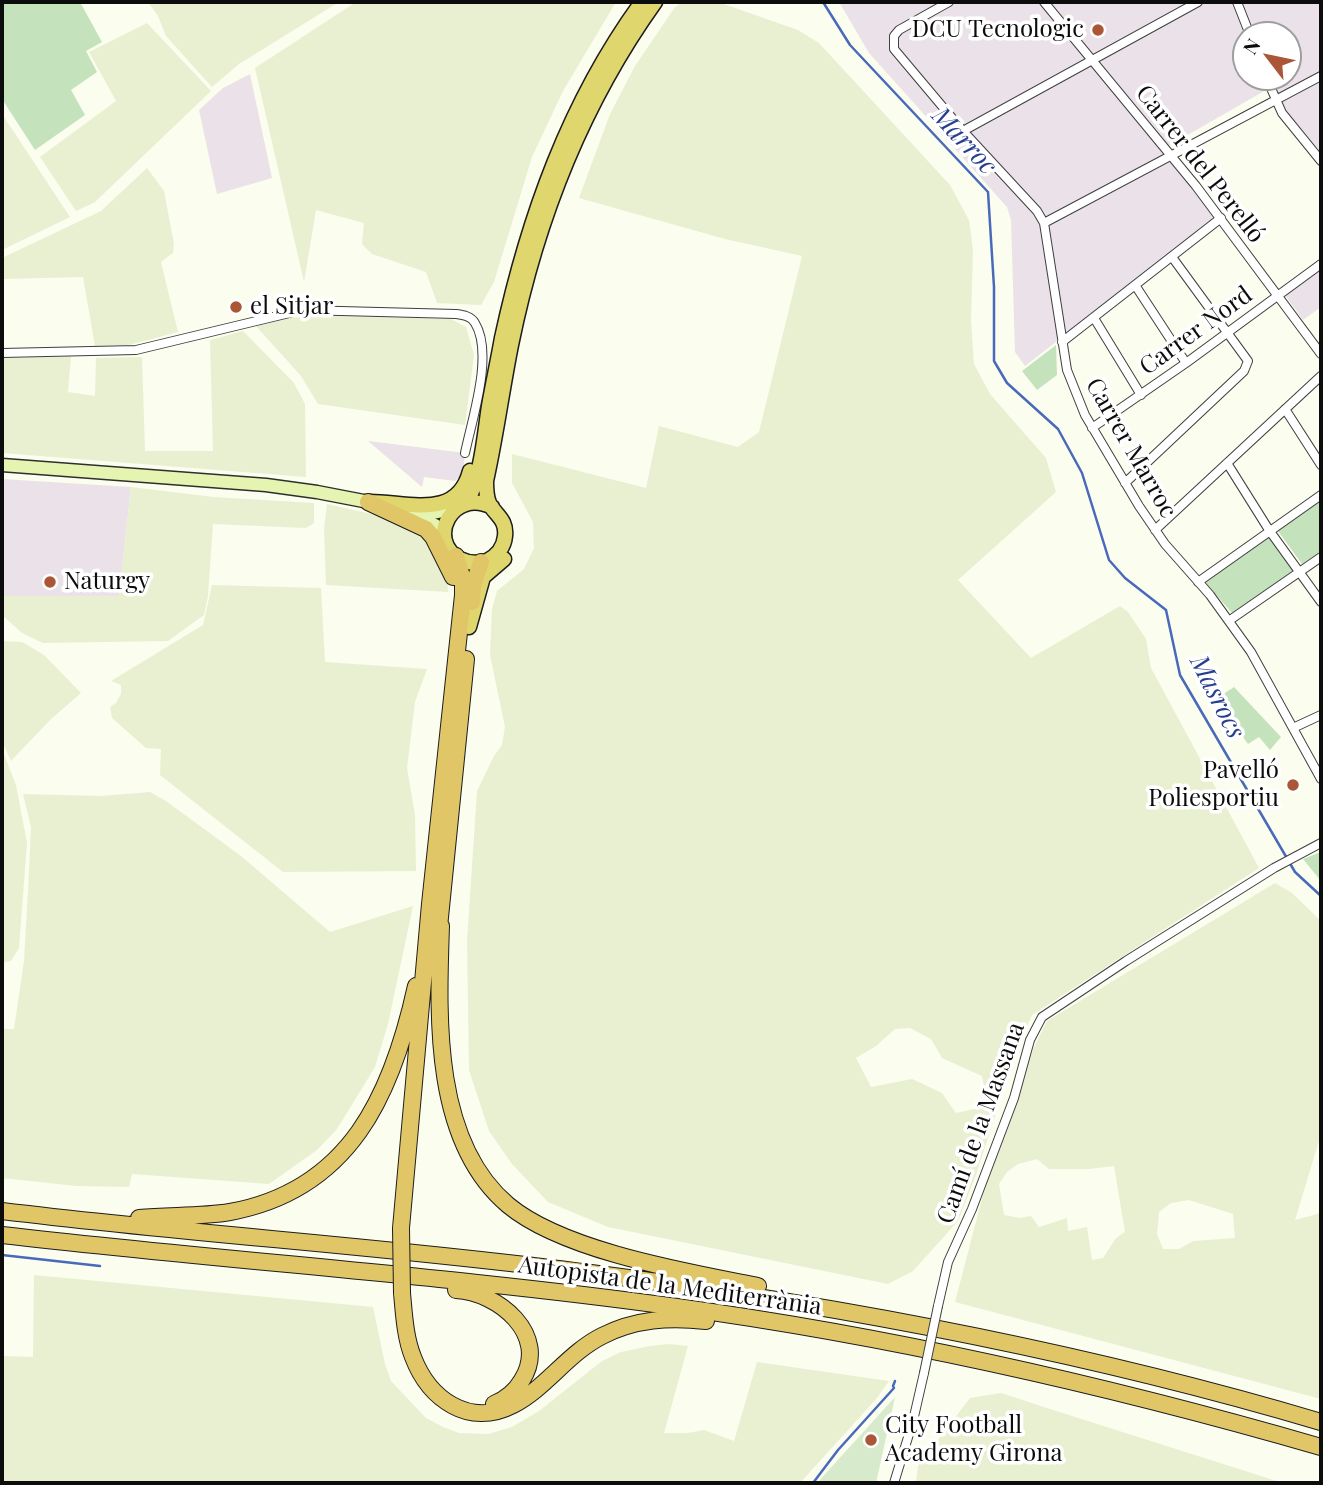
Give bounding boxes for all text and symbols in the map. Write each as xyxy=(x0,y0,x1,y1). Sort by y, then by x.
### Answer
place label: DCU Tecnologic xyxy=(912,16,1084,44)
north arrow xyxy=(1232,21,1302,91)
marker: DCU Tecnologic xyxy=(1090,22,1106,38)
text: N xyxy=(1236,33,1266,59)
street label: Carrer del Perelló xyxy=(1130,79,1270,249)
water label: Marroc xyxy=(925,101,1003,181)
street label: Carrer Nord xyxy=(1134,281,1258,381)
place label: el Sitjar xyxy=(250,293,333,321)
marker: el Sitjar xyxy=(228,299,244,315)
street label: Carrer Marroc xyxy=(1079,373,1183,523)
place label: Naturgy xyxy=(64,568,150,596)
marker: Naturgy xyxy=(42,574,58,590)
water label: Masrocs xyxy=(1183,650,1251,744)
place label: Pavelló Poliesportiu xyxy=(1148,757,1279,813)
marker: Pavelló Poliesportiu xyxy=(1285,777,1301,793)
street label: Camí de la Massana xyxy=(931,1018,1031,1228)
street label: Autopista de la Mediterrània xyxy=(517,1250,823,1322)
place label: City Football Academy Girona xyxy=(885,1412,1063,1468)
marker: City Football Academy Girona xyxy=(863,1432,879,1448)

